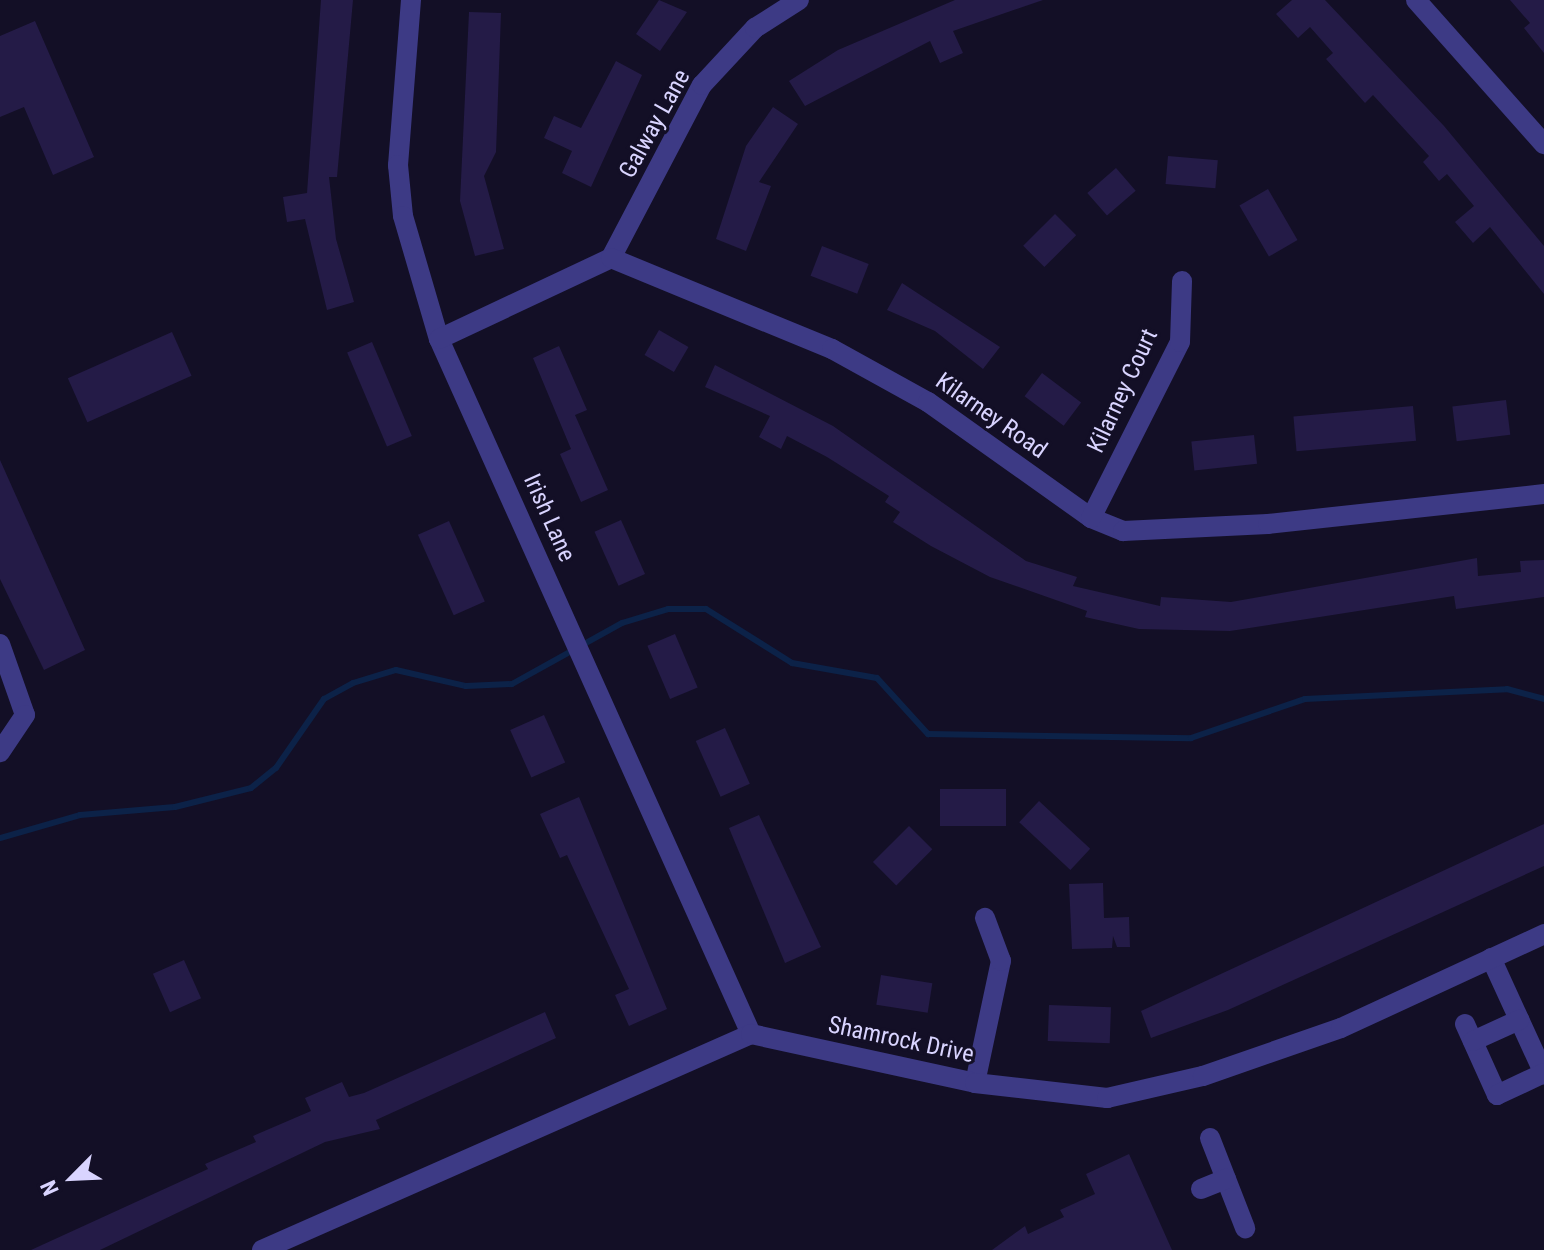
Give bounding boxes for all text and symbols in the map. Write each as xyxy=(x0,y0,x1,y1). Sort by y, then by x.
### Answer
street label: Galway Lane xyxy=(613,65,697,183)
street label: Kilarney Court xyxy=(1082,324,1164,458)
street label: Kilarney Road xyxy=(930,367,1052,465)
street label: Irish Lane xyxy=(517,470,581,566)
street label: Shamrock Drive xyxy=(826,1011,976,1069)
north arrow xyxy=(32,1138,112,1218)
text: N xyxy=(35,1177,64,1199)

